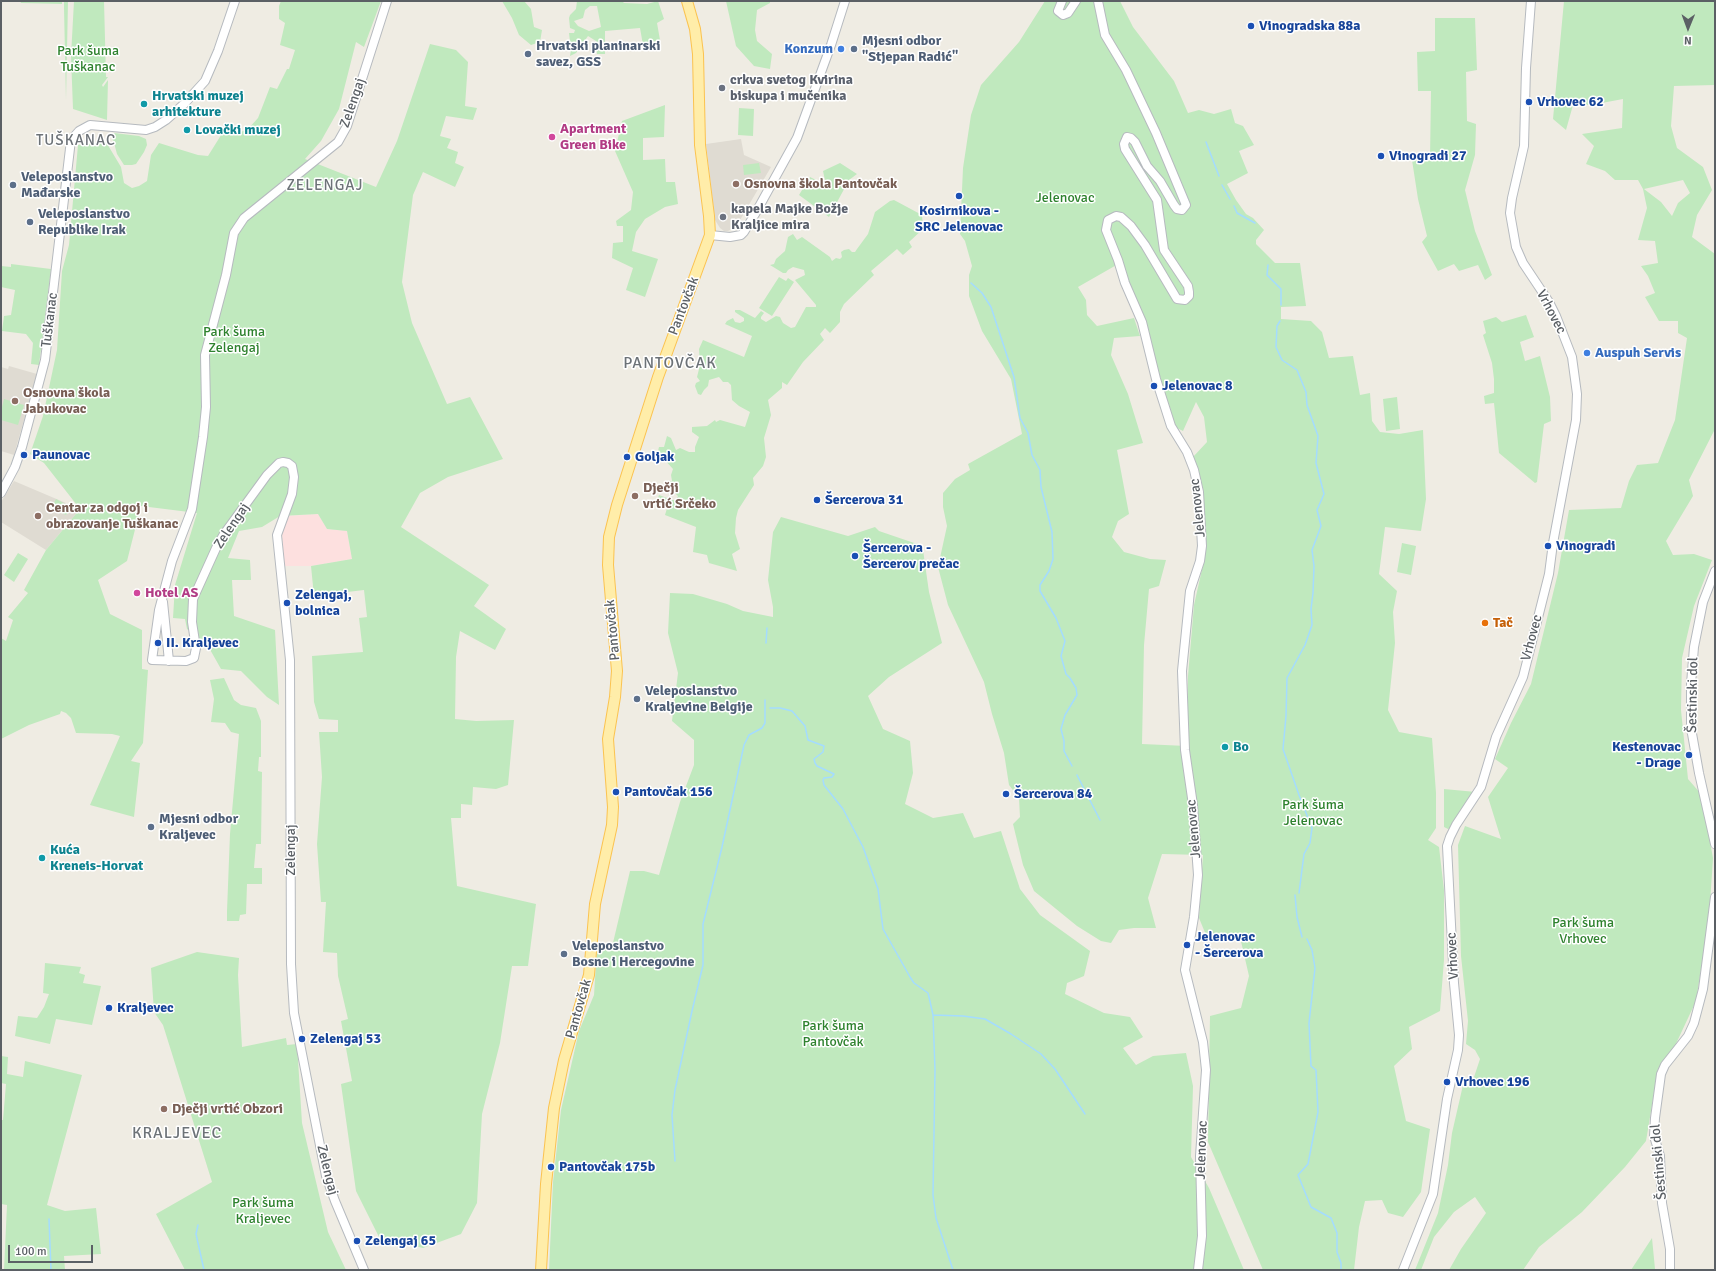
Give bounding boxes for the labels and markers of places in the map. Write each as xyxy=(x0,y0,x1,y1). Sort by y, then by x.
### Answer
place label: Vinogradska 88a xyxy=(1259,18,1360,34)
marker: Vinogradska 88a xyxy=(1246,21,1256,31)
place label: Mjesni odbor "Stjepan Radić" xyxy=(862,33,958,66)
place label: Hrvatski planinarski savez, GSS xyxy=(536,38,660,70)
place label: Konzum xyxy=(784,41,833,57)
marker: Konzum xyxy=(836,44,846,54)
marker: Mjesni odbor "Stjepan Radić" xyxy=(849,44,859,54)
marker: Hrvatski planinarski savez, GSS xyxy=(523,49,533,59)
place label: crkva svetog Kvirina biskupa i mučenika xyxy=(730,72,853,104)
marker: crkva svetog Kvirina biskupa i mučenika xyxy=(717,83,727,93)
place label: Hrvatski muzej arhitekture xyxy=(152,88,244,120)
place label: Vrhovec 62 xyxy=(1537,94,1604,110)
marker: Vrhovec 62 xyxy=(1524,97,1534,107)
marker: Hrvatski muzej arhitekture xyxy=(139,99,149,109)
place label: Apartment Green Bike xyxy=(560,121,626,154)
place label: Lovački muzej xyxy=(195,122,281,138)
marker: Lovački muzej xyxy=(182,125,192,135)
marker: Apartment Green Bike xyxy=(547,132,557,142)
place label: Vinogradi 27 xyxy=(1389,148,1467,164)
marker: Vinogradi 27 xyxy=(1376,151,1386,161)
place label: Veleposlanstvo Mađarske xyxy=(21,169,113,202)
place label: Osnovna škola Pantovčak xyxy=(744,176,897,192)
marker: Osnovna škola Pantovčak xyxy=(731,179,741,189)
marker: Veleposlanstvo Mađarske xyxy=(8,180,18,190)
marker: Kosirnikova - SRC Jelenovac xyxy=(954,191,964,201)
place label: kapela Majke Božje Kraljice mira xyxy=(731,201,848,234)
place label: Kosirnikova - SRC Jelenovac xyxy=(915,203,1003,236)
place label: Veleposlanstvo Republike Irak xyxy=(38,206,130,238)
marker: kapela Majke Božje Kraljice mira xyxy=(718,212,728,222)
marker: Veleposlanstvo Republike Irak xyxy=(25,217,35,227)
place label: Auspuh Servis xyxy=(1595,345,1681,361)
marker: Auspuh Servis xyxy=(1582,348,1592,358)
place label: Jelenovac 8 xyxy=(1162,378,1233,394)
marker: Jelenovac 8 xyxy=(1149,381,1159,391)
place label: Osnovna škola Jabukovac xyxy=(23,385,110,418)
marker: Osnovna škola Jabukovac xyxy=(10,396,20,406)
place label: Paunovac xyxy=(32,447,90,463)
place label: Goljak xyxy=(635,449,674,465)
marker: Paunovac xyxy=(19,450,29,460)
marker: Goljak xyxy=(622,452,632,462)
place label: Dječji vrtić Srčeko xyxy=(643,480,716,512)
marker: Dječji vrtić Srčeko xyxy=(630,491,640,501)
place label: Šercerova 31 xyxy=(825,492,903,508)
marker: Šercerova 31 xyxy=(812,495,822,505)
place label: Centar za odgoj i obrazovanje Tuškanac xyxy=(46,500,178,532)
marker: Centar za odgoj i obrazovanje Tuškanac xyxy=(33,511,43,521)
place label: Vinogradi xyxy=(1556,538,1615,554)
place label: Šercerova - Šercerov prečac xyxy=(863,540,959,572)
marker: Vinogradi xyxy=(1543,541,1553,551)
marker: Šercerova - Šercerov prečac xyxy=(850,551,860,561)
place label: Hotel AS xyxy=(145,585,198,601)
place label: Zelengaj, bolnica xyxy=(295,587,352,620)
marker: Hotel AS xyxy=(132,588,142,598)
marker: Zelengaj, bolnica xyxy=(282,598,292,608)
place label: Tač xyxy=(1493,615,1513,631)
marker: Tač xyxy=(1480,618,1490,628)
place label: II. Kraljevec xyxy=(166,635,239,651)
marker: II. Kraljevec xyxy=(153,638,163,648)
place label: Veleposlanstvo Kraljevine Belgije xyxy=(645,683,753,716)
marker: Veleposlanstvo Kraljevine Belgije xyxy=(632,694,642,704)
place label: Bo xyxy=(1233,739,1249,755)
place label: Kestenovac - Drage xyxy=(1612,739,1681,772)
marker: Bo xyxy=(1220,742,1230,752)
marker: Kestenovac - Drage xyxy=(1684,750,1694,760)
place label: Pantovčak 156 xyxy=(624,784,713,800)
place label: Šercerova 84 xyxy=(1014,786,1092,802)
marker: Pantovčak 156 xyxy=(611,787,621,797)
marker: Šercerova 84 xyxy=(1001,789,1011,799)
place label: Mjesni odbor Kraljevec xyxy=(159,811,238,844)
marker: Mjesni odbor Kraljevec xyxy=(146,822,156,832)
place label: Kuća Kreneis-Horvat xyxy=(50,842,143,874)
marker: Kuća Kreneis-Horvat xyxy=(37,853,47,863)
place label: Jelenovac - Šercerova xyxy=(1195,929,1263,962)
place label: Veleposlanstvo Bosne i Hercegovine xyxy=(572,938,694,970)
marker: Jelenovac - Šercerova xyxy=(1182,940,1192,950)
marker: Veleposlanstvo Bosne i Hercegovine xyxy=(559,949,569,959)
place label: Kraljevec xyxy=(117,1000,174,1016)
marker: Kraljevec xyxy=(104,1003,114,1013)
place label: Zelengaj 53 xyxy=(310,1031,381,1047)
marker: Zelengaj 53 xyxy=(297,1034,307,1044)
place label: Vrhovec 196 xyxy=(1455,1074,1529,1090)
marker: Vrhovec 196 xyxy=(1442,1077,1452,1087)
place label: Dječji vrtić Obzori xyxy=(172,1101,283,1117)
marker: Dječji vrtić Obzori xyxy=(159,1104,169,1114)
place label: Pantovčak 175b xyxy=(559,1159,655,1175)
marker: Pantovčak 175b xyxy=(546,1162,556,1172)
place label: Zelengaj 65 xyxy=(365,1233,436,1249)
marker: Zelengaj 65 xyxy=(352,1236,362,1246)

